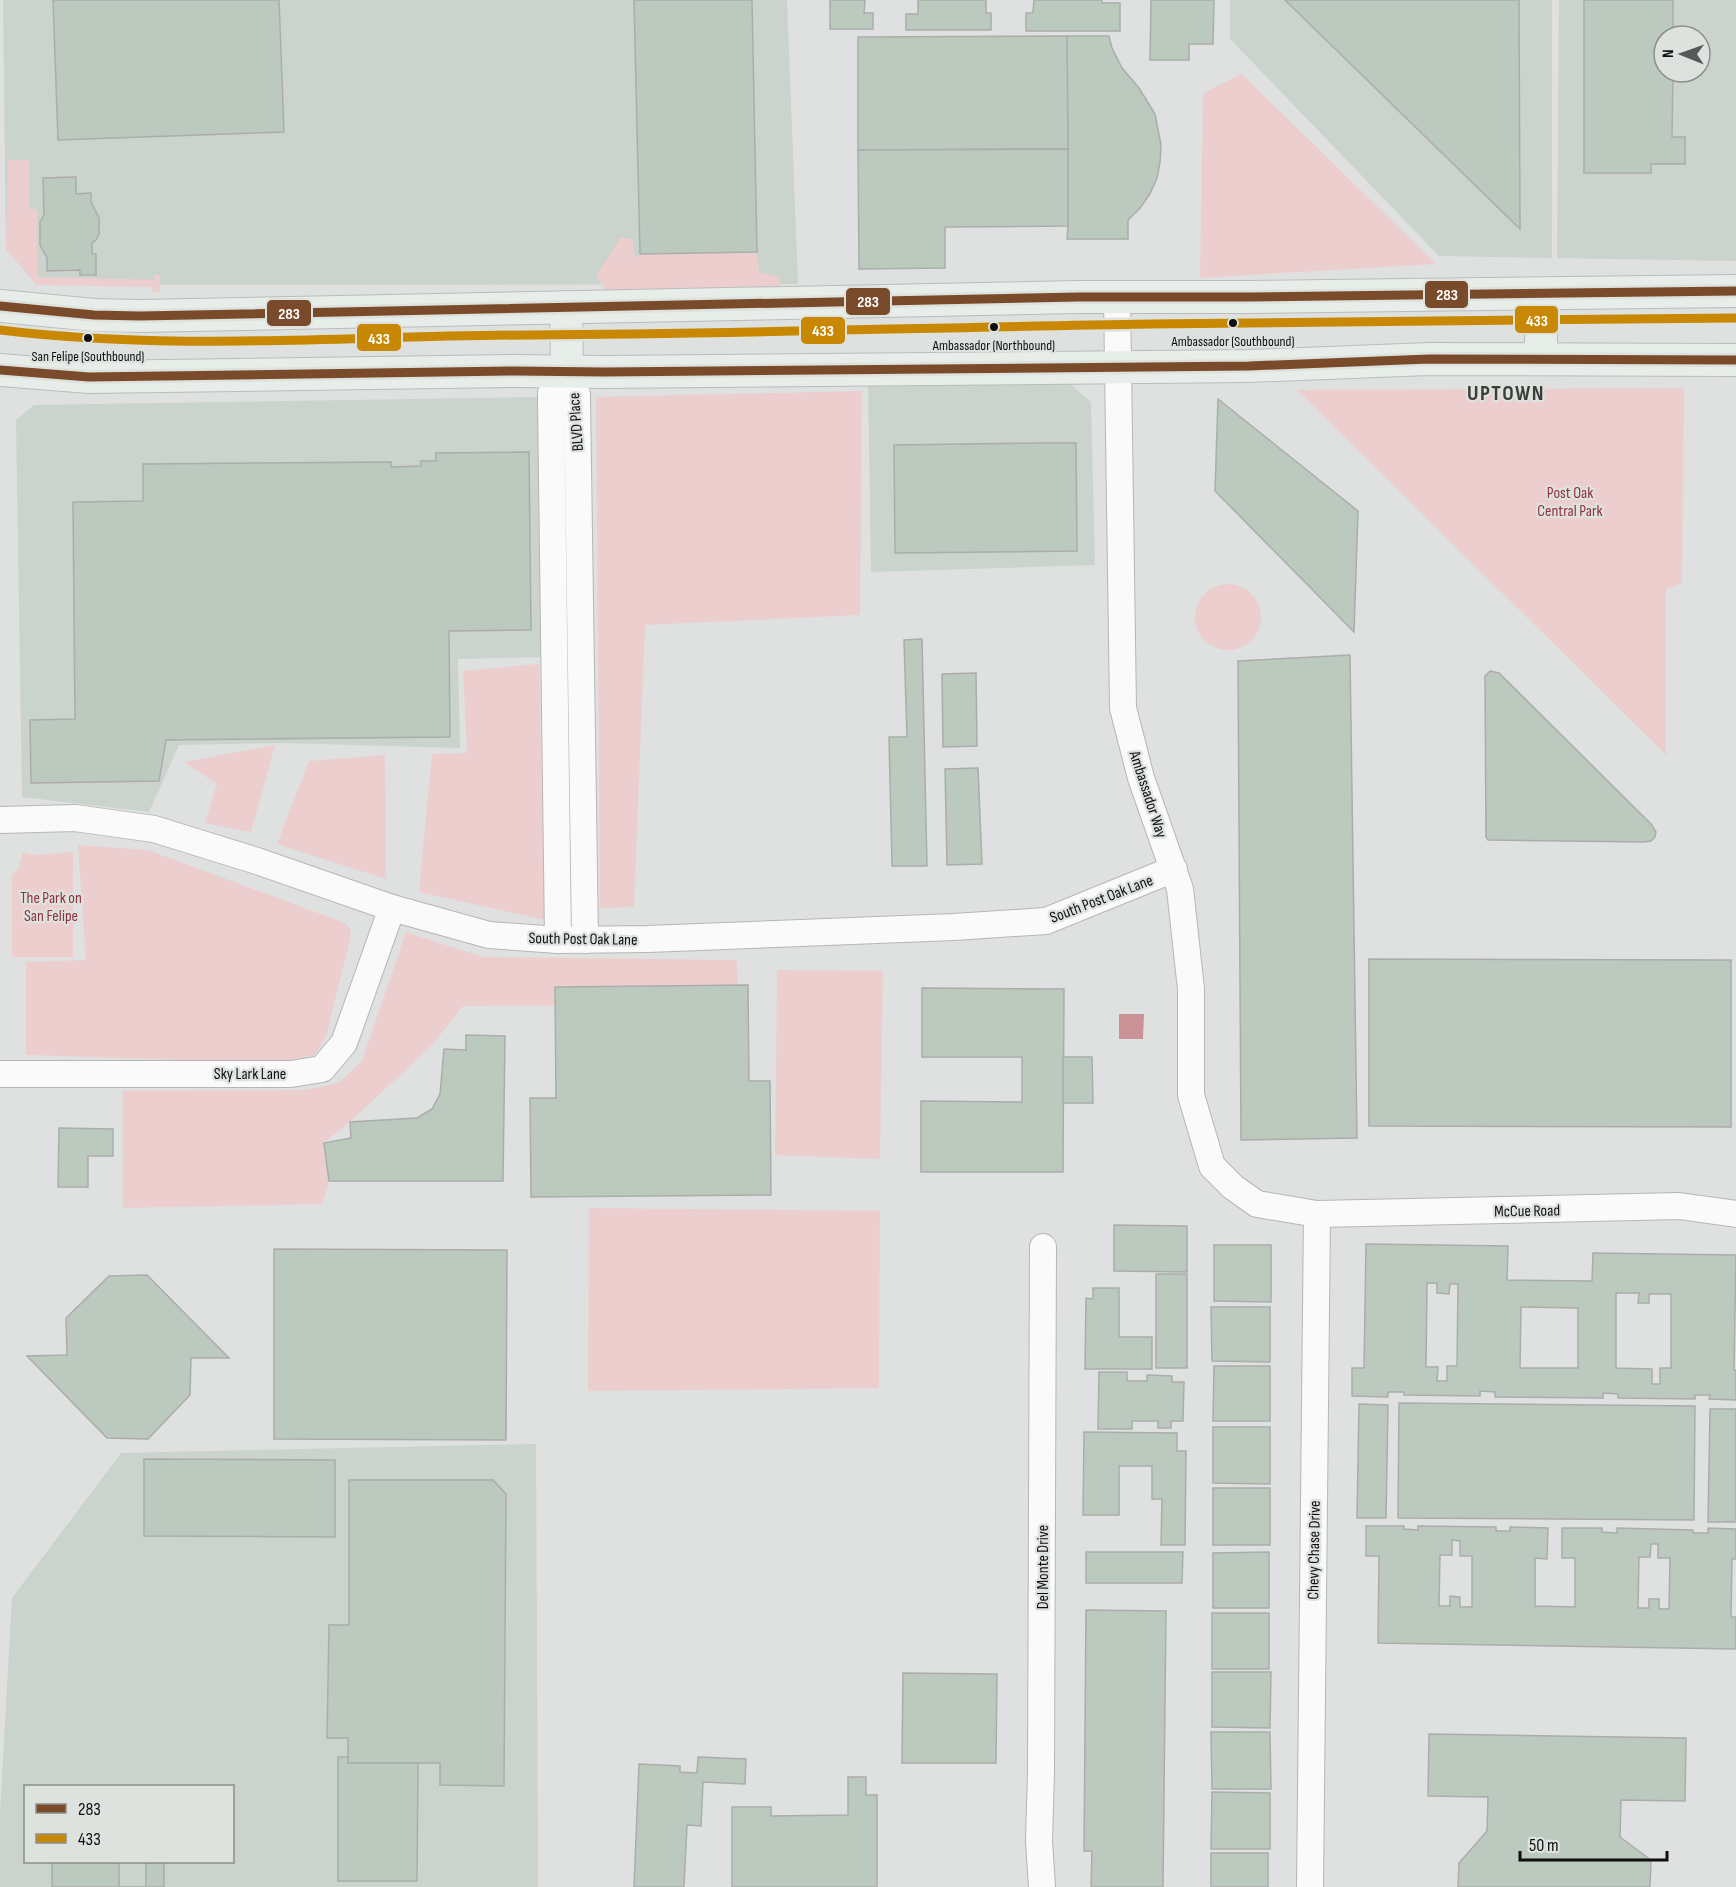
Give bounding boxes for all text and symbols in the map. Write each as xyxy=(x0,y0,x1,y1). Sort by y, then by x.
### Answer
north arrow xyxy=(1652,24,1712,84)
text: N xyxy=(1659,49,1678,58)
line badge: 283 xyxy=(1424,280,1469,309)
text: 283 xyxy=(1436,286,1458,305)
line badge: 283 xyxy=(845,287,891,316)
text: 283 xyxy=(857,293,879,312)
line badge: 283 xyxy=(266,299,312,327)
text: 283 xyxy=(278,305,300,324)
line badge: 433 xyxy=(1514,305,1559,334)
text: 433 xyxy=(1526,312,1548,331)
line badge: 433 xyxy=(800,316,846,345)
marker: Ambassador (Southbound) xyxy=(1227,317,1239,329)
marker: Ambassador (Northbound) xyxy=(988,321,1000,333)
text: 433 xyxy=(812,322,834,341)
line badge: 433 xyxy=(356,323,402,352)
text: 433 xyxy=(368,330,390,349)
marker: San Felipe (Southbound) xyxy=(82,332,94,344)
place label: Ambassador (Southbound) xyxy=(1171,333,1294,350)
place label: Ambassador (Northbound) xyxy=(932,337,1055,354)
place label: San Felipe (Southbound) xyxy=(32,348,144,365)
district label: UPTOWN xyxy=(1467,380,1545,407)
street label: BLVD Place xyxy=(565,392,588,452)
park label: Post Oak Central Park xyxy=(1537,484,1603,521)
street label: Ambassador Way xyxy=(1124,748,1171,840)
street label: South Post Oak Lane xyxy=(1047,871,1156,928)
park label: The Park on San Felipe xyxy=(20,889,82,926)
street label: South Post Oak Lane xyxy=(528,929,638,950)
street label: Sky Lark Lane xyxy=(214,1065,286,1084)
street label: McCue Road xyxy=(1494,1201,1560,1222)
street label: Chevy Chase Drive xyxy=(1304,1500,1325,1600)
street label: Del Monte Drive xyxy=(1034,1525,1053,1609)
legend xyxy=(24,1785,234,1863)
text: 283 xyxy=(78,1799,101,1820)
scale bar xyxy=(1520,1824,1667,1862)
text: 433 xyxy=(78,1829,101,1850)
text: 50 m xyxy=(1529,1835,1559,1856)

